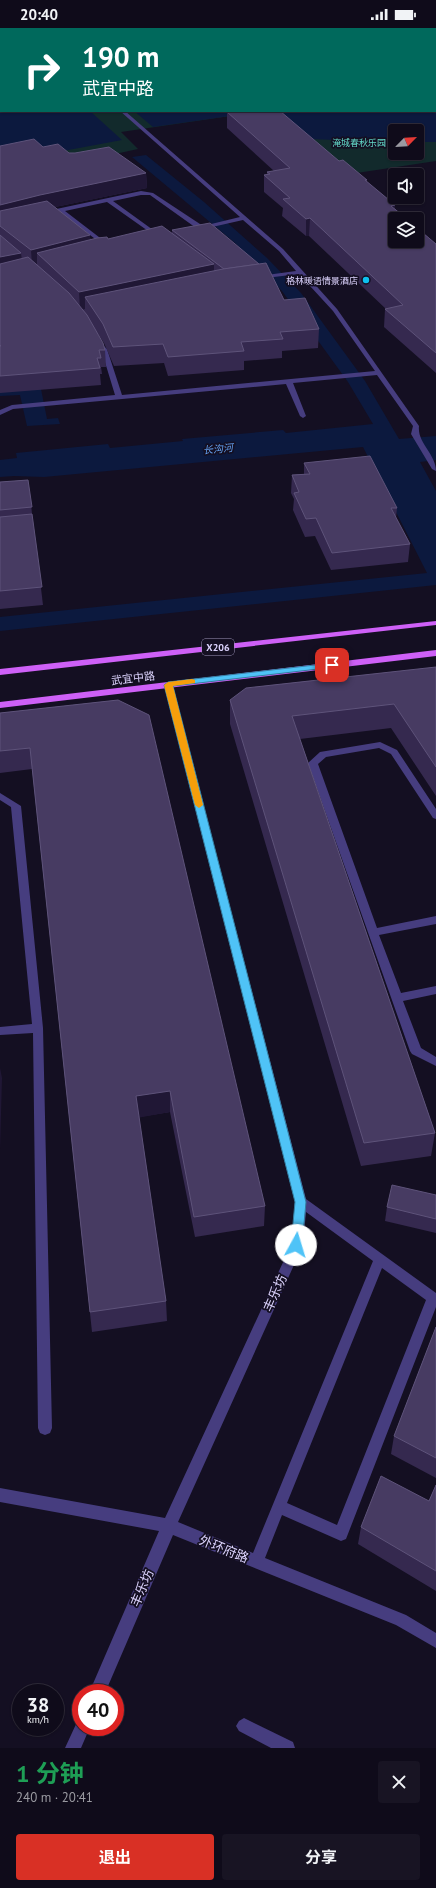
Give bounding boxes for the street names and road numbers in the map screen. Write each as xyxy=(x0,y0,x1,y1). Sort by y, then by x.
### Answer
road number: X206 xyxy=(202,639,234,655)
street label: 武宜中路 xyxy=(110,668,156,688)
street label: 丰乐坊 xyxy=(259,1272,291,1314)
street label: 外环府路 xyxy=(197,1531,251,1567)
street label: 丰乐坊 xyxy=(127,1567,157,1609)

